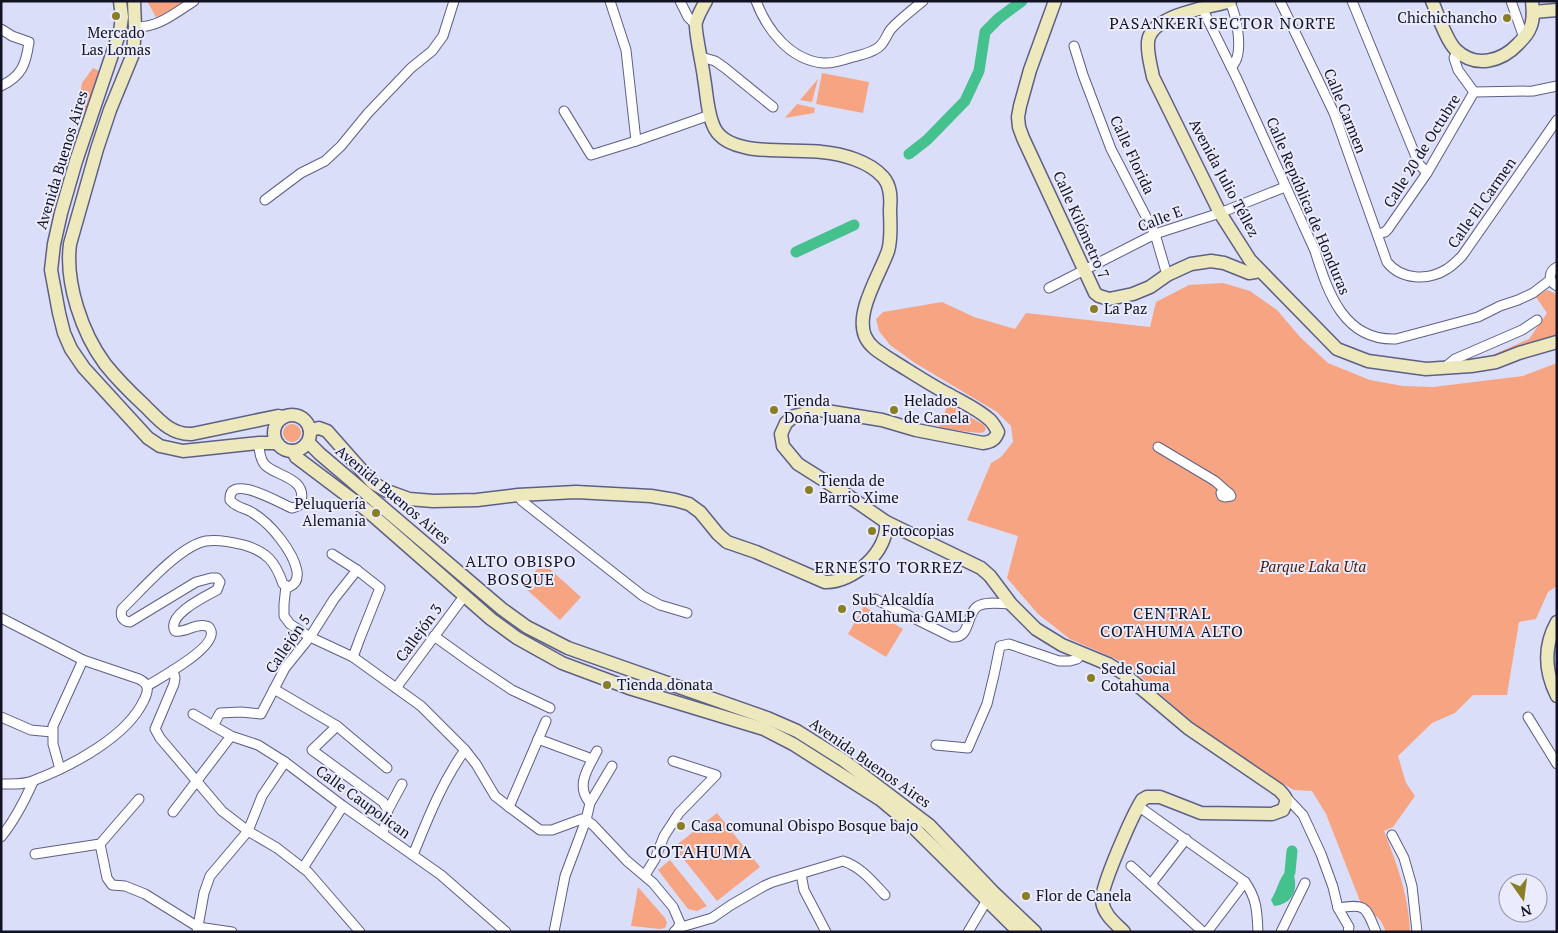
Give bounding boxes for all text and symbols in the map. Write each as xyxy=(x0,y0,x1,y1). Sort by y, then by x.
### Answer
place label: Chichichancho xyxy=(1397,7,1497,27)
marker: Mercado Las Lomas xyxy=(110,10,122,22)
district label: PASANKERI SECTOR NORTE xyxy=(1109,12,1337,34)
marker: Chichichancho xyxy=(1501,12,1513,24)
place label: Mercado Las Lomas xyxy=(81,22,151,59)
street label: Calle Carmen xyxy=(1320,65,1372,156)
street label: Avenida Buenos Aires xyxy=(30,88,92,232)
street label: Calle 20 de Octubre xyxy=(1378,90,1464,211)
street label: Calle Florida xyxy=(1106,112,1160,198)
street label: Calle República de Honduras xyxy=(1262,114,1355,298)
street label: Avenida Julio Téllez xyxy=(1185,115,1265,240)
street label: Calle El Carmen xyxy=(1442,153,1520,252)
street label: Calle Kilómetro 7 xyxy=(1049,167,1115,282)
street label: Calle E xyxy=(1134,200,1185,236)
place label: La Paz xyxy=(1104,298,1147,318)
marker: La Paz xyxy=(1088,303,1100,315)
place label: Tienda Doña Juana xyxy=(784,390,861,427)
place label: Helados de Canela xyxy=(904,390,970,427)
marker: Tienda Doña Juana xyxy=(768,404,780,416)
marker: Helados de Canela xyxy=(888,404,900,416)
street label: Avenida Buenos Aires xyxy=(332,440,455,548)
place label: Tienda de Barrio Xime xyxy=(819,470,899,507)
marker: Tienda de Barrio Xime xyxy=(803,484,815,496)
place label: Peluquería Alemania xyxy=(295,493,366,530)
marker: Peluquería Alemania xyxy=(370,507,382,519)
place label: Fotocopias xyxy=(882,520,954,540)
marker: Fotocopias xyxy=(866,525,878,537)
district label: ALTO OBISPO BOSQUE xyxy=(465,550,577,590)
district label: ERNESTO TORREZ xyxy=(814,556,964,578)
park label: Parque Laka Uta xyxy=(1259,556,1366,576)
place label: Sub Alcaldía Cotahuma GAMLP xyxy=(852,589,975,626)
street label: Callejón 3 xyxy=(390,599,446,665)
district label: CENTRAL COTAHUMA ALTO xyxy=(1100,602,1244,642)
marker: Sub Alcaldía Cotahuma GAMLP xyxy=(836,603,848,615)
street label: Callejón 5 xyxy=(260,610,314,677)
place label: Sede Social Cotahuma xyxy=(1101,658,1176,695)
marker: Sede Social Cotahuma xyxy=(1085,672,1097,684)
place label: Tienda donata xyxy=(617,674,713,694)
marker: Tienda donata xyxy=(601,679,613,691)
street label: Avenida Buenos Aires xyxy=(806,713,935,812)
street label: Calle Caupolican xyxy=(312,760,415,842)
place label: Casa comunal Obispo Bosque bajo xyxy=(691,815,918,835)
marker: Casa comunal Obispo Bosque bajo xyxy=(675,820,687,832)
district label: COTAHUMA xyxy=(645,839,753,863)
north arrow xyxy=(1498,873,1548,923)
place label: Flor de Canela xyxy=(1036,885,1132,905)
marker: Flor de Canela xyxy=(1020,890,1032,902)
text: N xyxy=(1518,901,1534,922)

